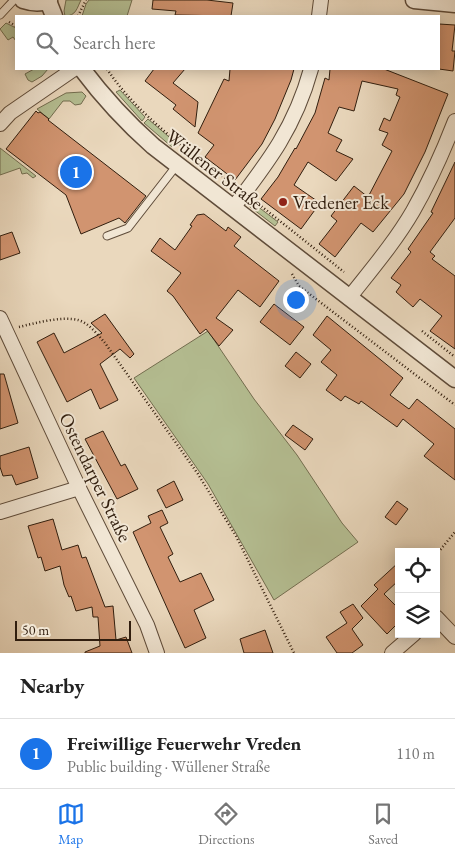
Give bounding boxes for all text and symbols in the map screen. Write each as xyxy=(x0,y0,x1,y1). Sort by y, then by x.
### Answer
search box xyxy=(15,15,440,70)
icon: search xyxy=(33,29,61,57)
text: Search here xyxy=(73,30,155,55)
street label: Wüllener Straße xyxy=(161,123,269,215)
pin: 1 xyxy=(60,153,92,191)
place label: Vredener Eck xyxy=(293,190,390,215)
marker: Vredener Eck xyxy=(277,196,289,208)
your location xyxy=(283,287,309,313)
street label: Ostendarper Straße xyxy=(53,409,138,546)
map controls xyxy=(395,548,440,638)
button: locate xyxy=(395,548,440,593)
button: layers xyxy=(395,593,440,638)
scale bar xyxy=(15,618,131,641)
text: 50 m xyxy=(22,621,49,639)
text: Nearby xyxy=(20,672,84,699)
text: Freiwillige Feuerwehr Vreden xyxy=(67,731,301,756)
text: 1 xyxy=(32,743,40,764)
text: 110 m xyxy=(396,743,435,764)
text: Public building · Wüllener Straße xyxy=(67,756,270,777)
tab: Map xyxy=(57,800,85,848)
tab: Directions xyxy=(198,800,255,848)
tab: Saved xyxy=(368,800,398,848)

